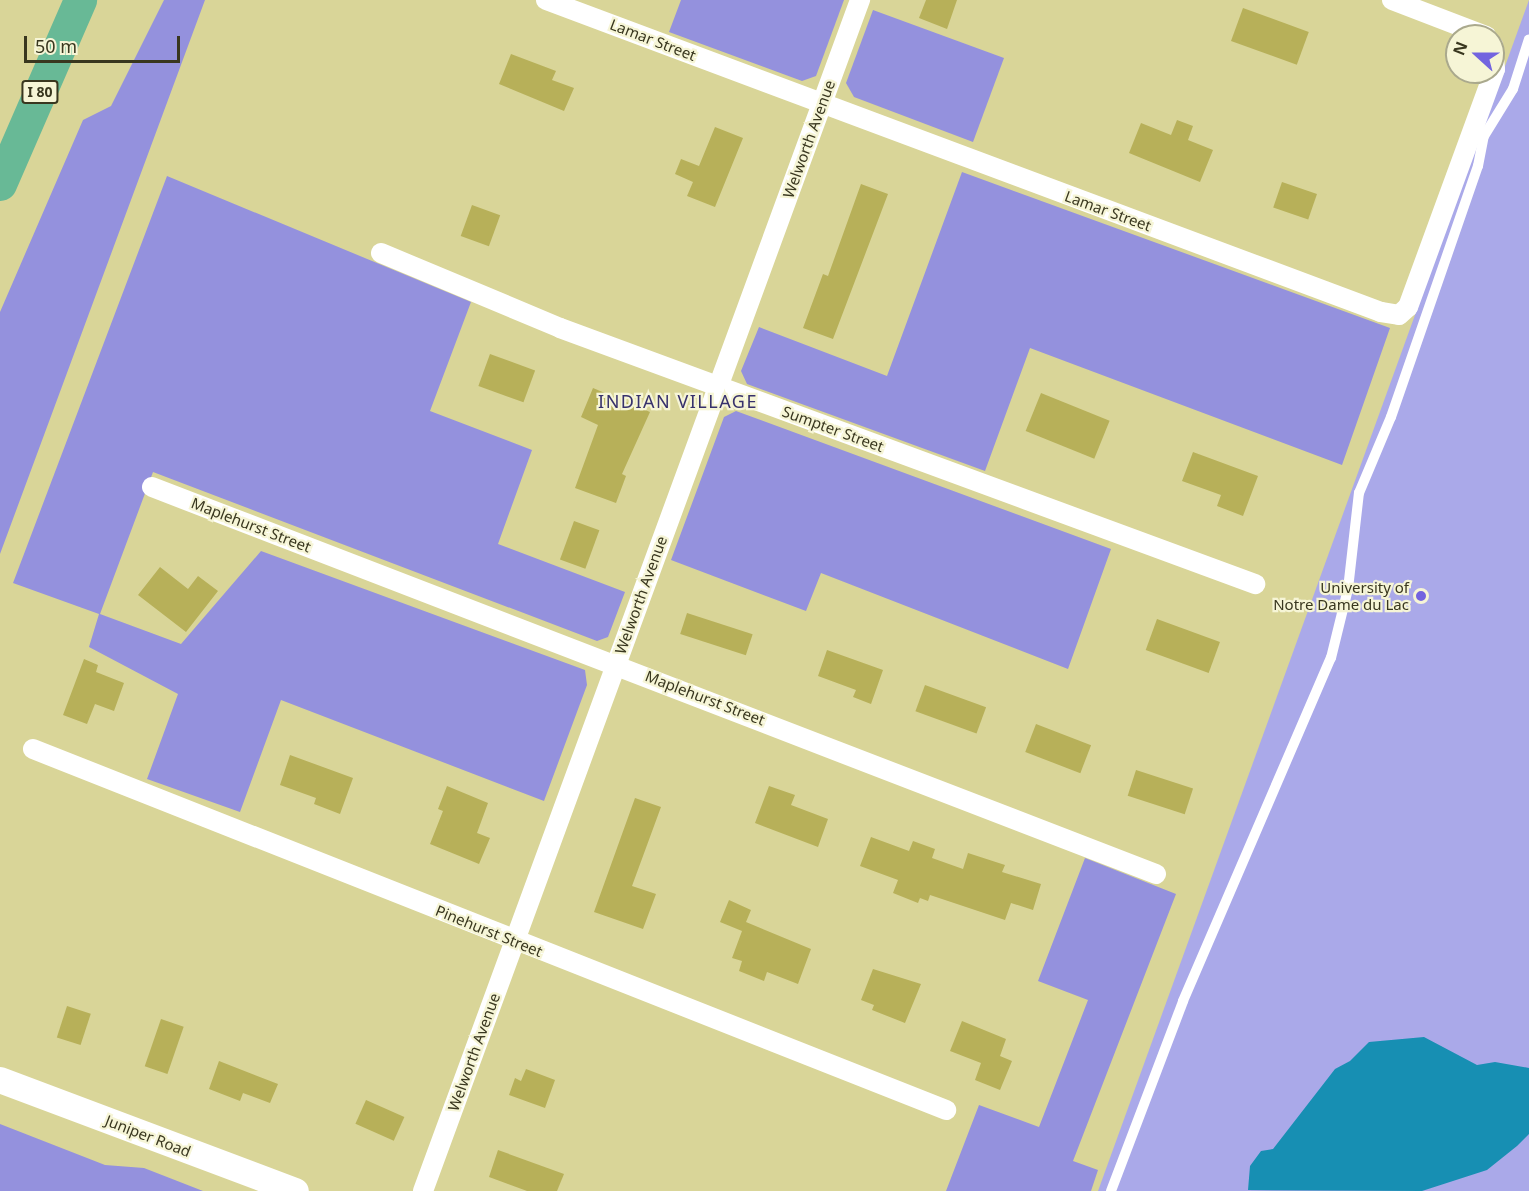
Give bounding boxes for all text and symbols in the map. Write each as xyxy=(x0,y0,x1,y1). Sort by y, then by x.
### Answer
street label: Lamar Street xyxy=(607,15,699,65)
scale bar xyxy=(27,24,183,62)
north arrow xyxy=(1445,24,1505,84)
text: 50 m xyxy=(35,34,77,58)
text: N xyxy=(1447,38,1473,58)
street label: Welworth Avenue xyxy=(779,78,839,200)
road number: I 80 xyxy=(20,81,60,103)
street label: Lamar Street xyxy=(1062,187,1154,235)
district label: INDIAN VILLAGE xyxy=(598,390,758,412)
street label: Sumpter Street xyxy=(780,402,886,456)
street label: Maplehurst Street xyxy=(189,494,313,556)
street label: Welworth Avenue xyxy=(611,534,671,656)
place label: University of Notre Dame du Lac xyxy=(1273,578,1409,613)
marker: University of Notre Dame du Lac xyxy=(1414,589,1428,603)
street label: Maplehurst Street xyxy=(643,667,767,729)
street label: Pinehurst Street xyxy=(433,901,545,961)
street label: Welworth Avenue xyxy=(444,991,504,1113)
street label: Juniper Road xyxy=(103,1111,193,1161)

